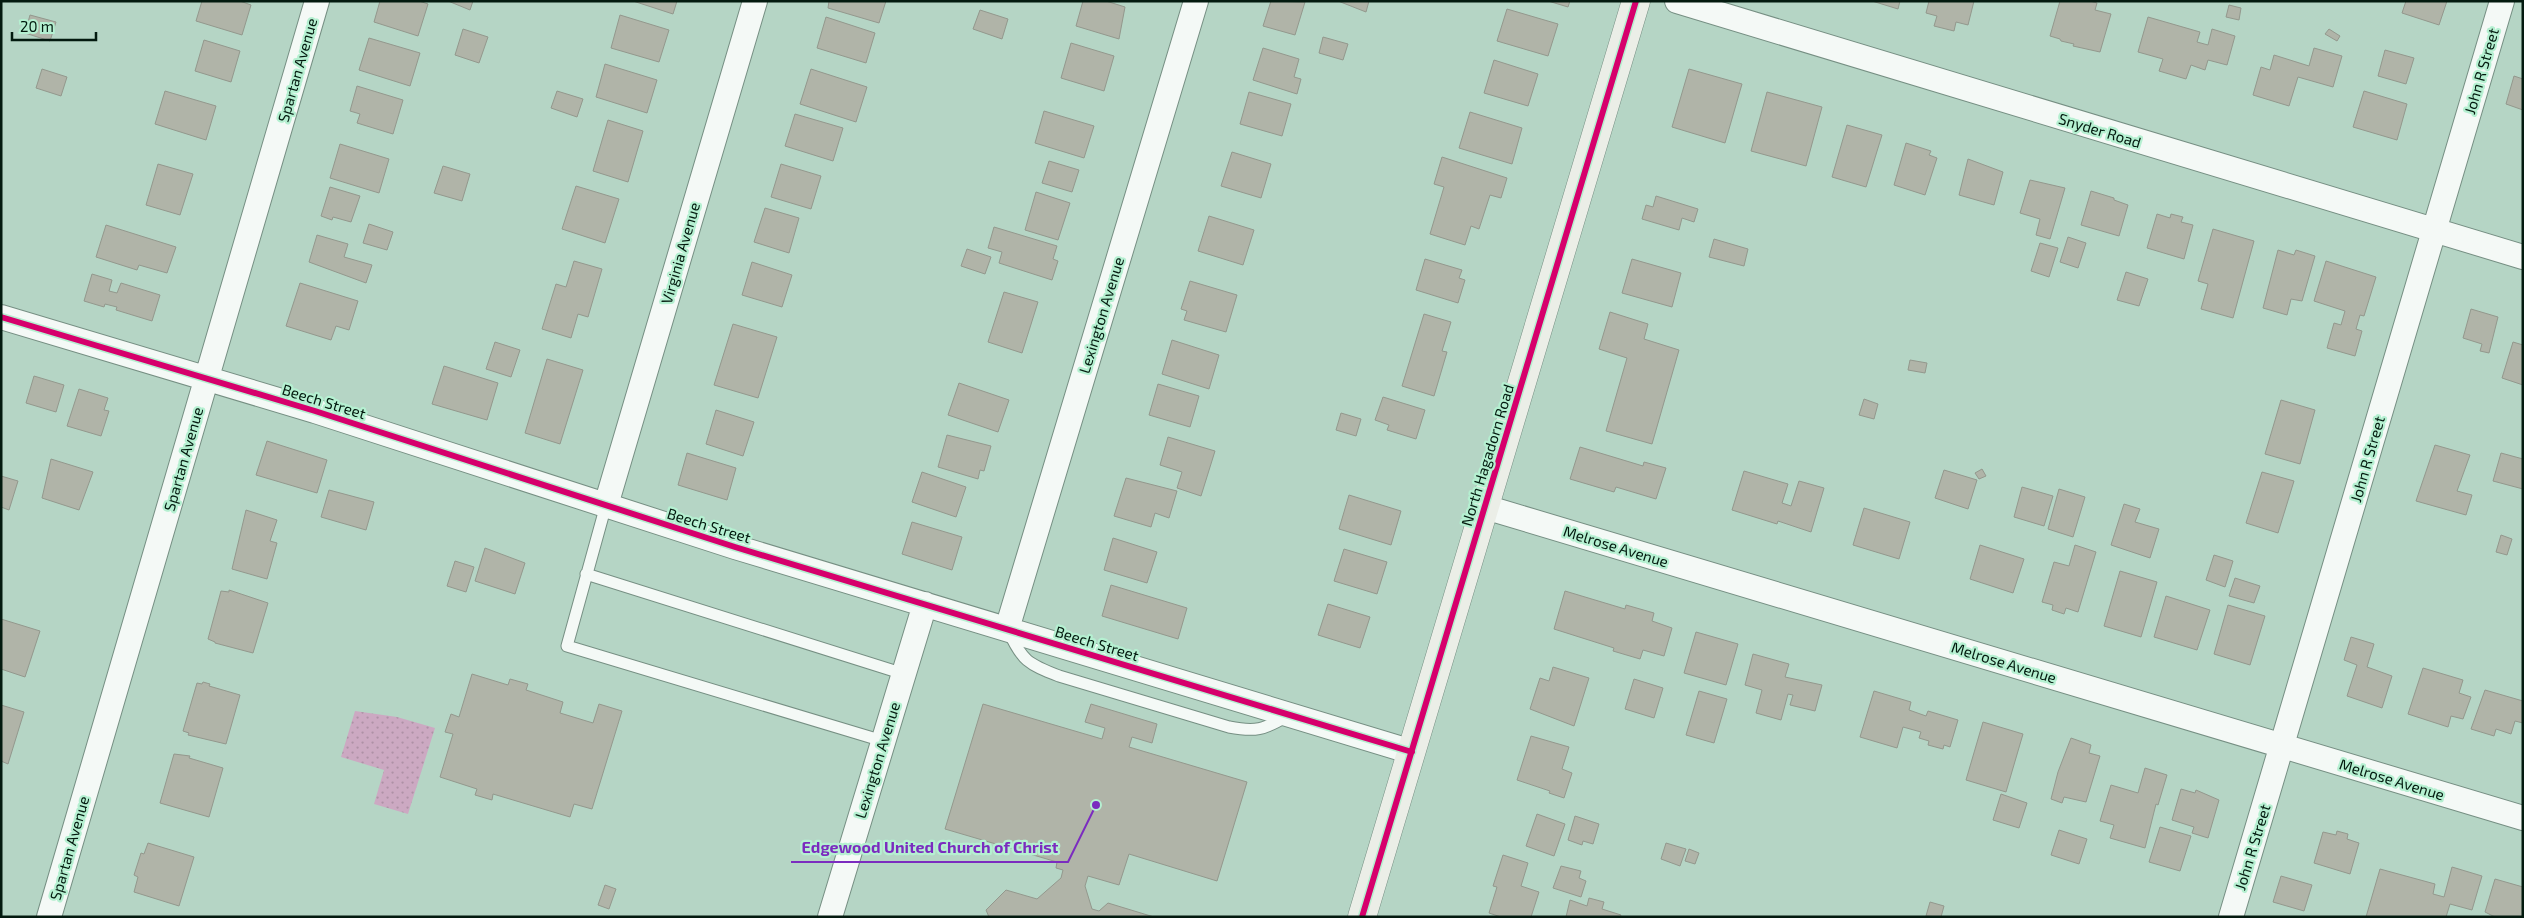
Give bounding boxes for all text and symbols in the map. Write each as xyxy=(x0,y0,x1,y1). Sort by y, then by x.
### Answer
scale bar xyxy=(12,10,96,42)
street label: Spartan Avenue xyxy=(274,16,320,124)
text: 20 m xyxy=(20,17,54,35)
street label: John R Street xyxy=(2460,26,2502,116)
street label: Snyder Road xyxy=(2057,109,2143,151)
street label: Virginia Avenue xyxy=(657,200,703,306)
street label: Lexington Avenue xyxy=(1075,255,1127,375)
street label: Beech Street xyxy=(280,380,368,422)
street label: North Hagadorn Road xyxy=(1457,382,1517,528)
street label: Spartan Avenue xyxy=(160,405,206,513)
street label: John R Street xyxy=(2346,414,2388,504)
street label: Beech Street xyxy=(665,504,753,546)
street label: Melrose Avenue xyxy=(1561,521,1671,571)
street label: Beech Street xyxy=(1053,622,1141,664)
street label: Melrose Avenue xyxy=(1949,637,2059,687)
street label: Lexington Avenue xyxy=(851,700,903,820)
street label: Melrose Avenue xyxy=(2337,754,2447,804)
street label: Spartan Avenue xyxy=(46,794,92,902)
street label: John R Street xyxy=(2230,802,2274,892)
callout: Edgewood United Church of Christ xyxy=(791,831,1068,862)
text: Edgewood United Church of Christ xyxy=(802,837,1059,856)

